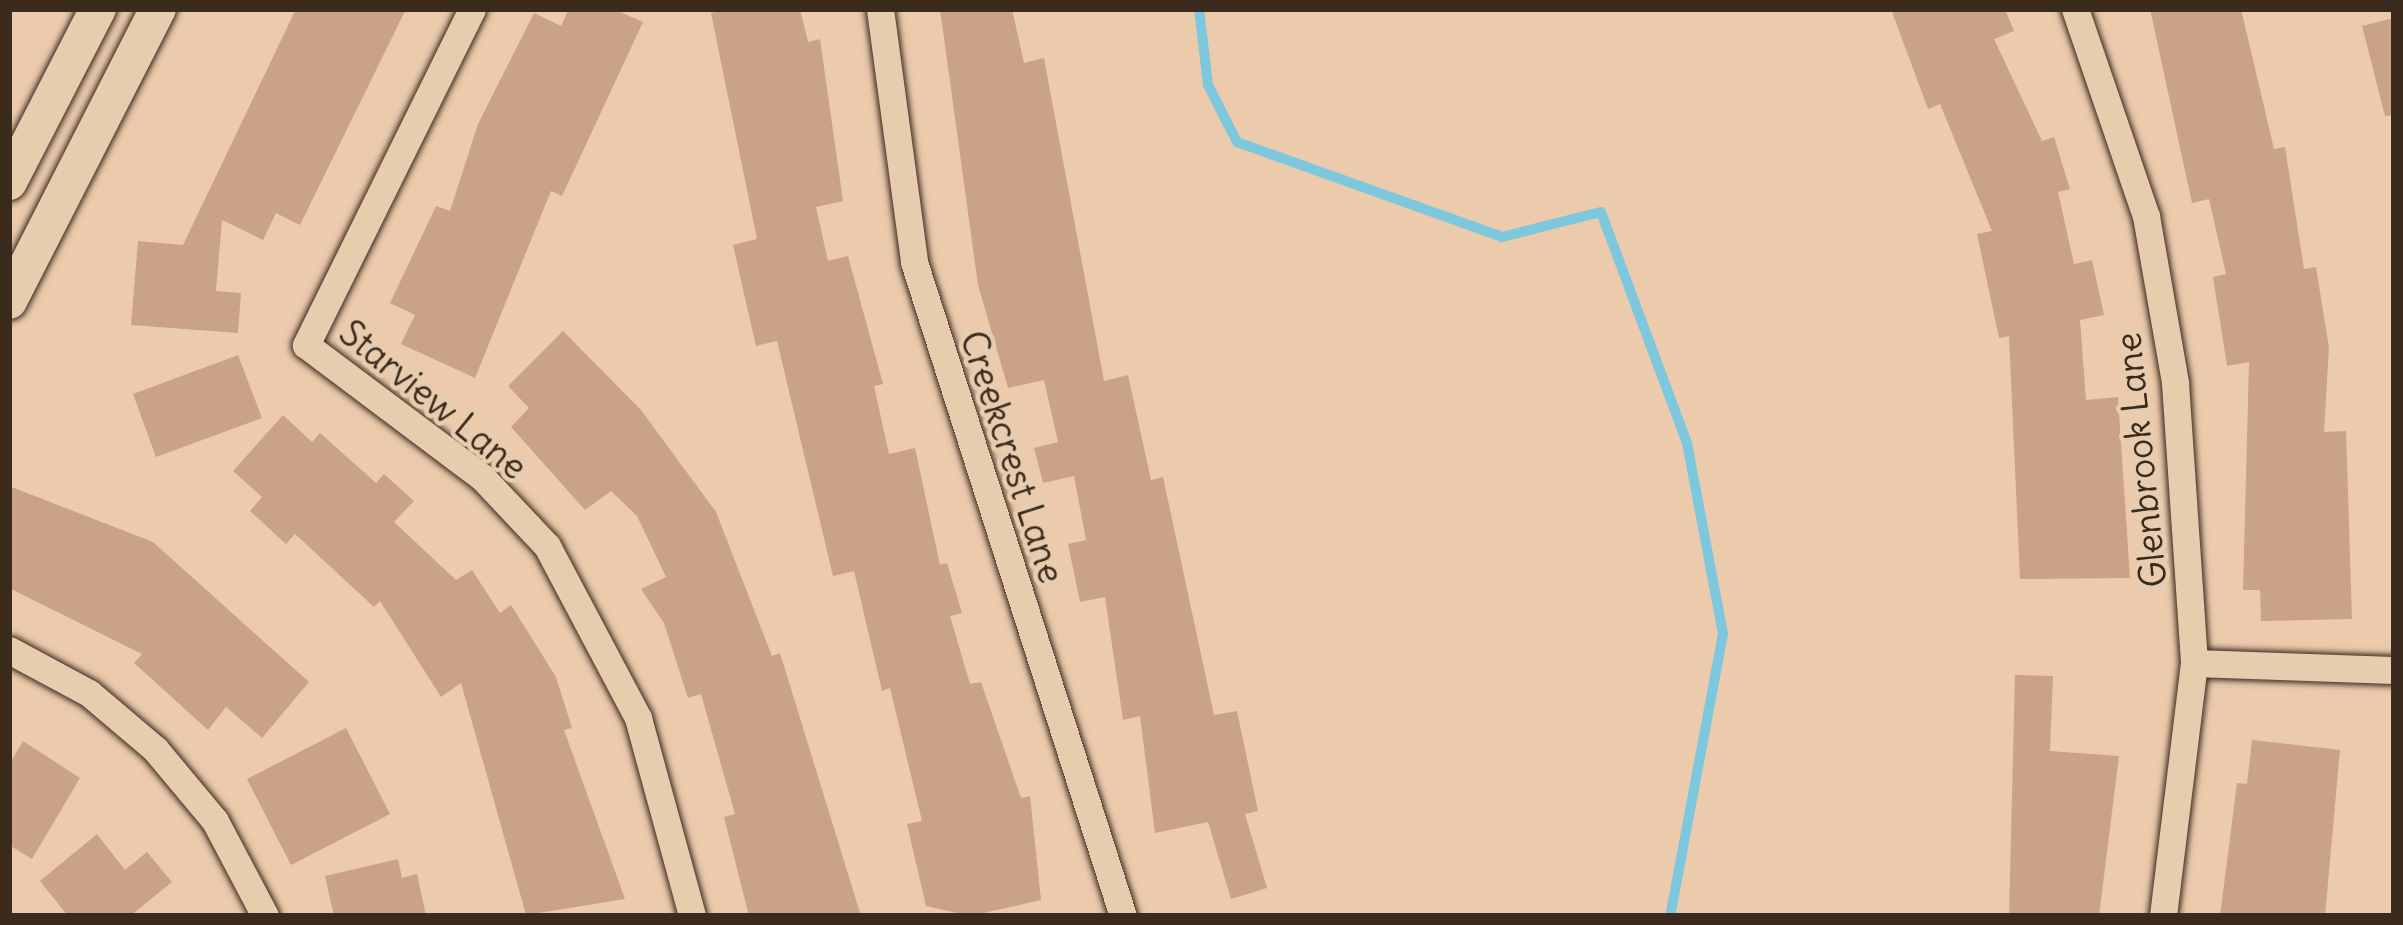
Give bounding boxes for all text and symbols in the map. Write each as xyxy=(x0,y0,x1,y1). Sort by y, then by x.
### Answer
street label: Starview Lane xyxy=(331,311,535,489)
street label: Creekcrest Lane xyxy=(951,325,1073,589)
street label: Glenbrook Lane xyxy=(2106,330,2176,590)

